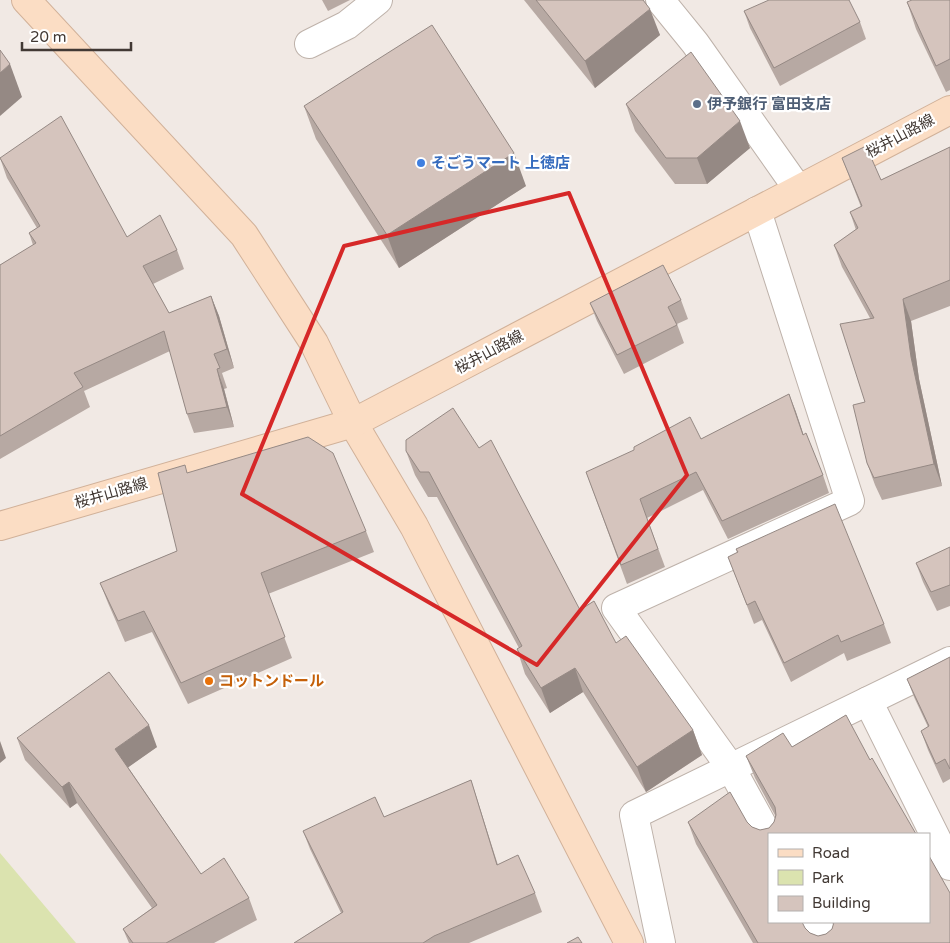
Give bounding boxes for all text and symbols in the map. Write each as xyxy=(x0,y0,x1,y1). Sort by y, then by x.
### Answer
scale bar xyxy=(22,20,131,52)
text: 20 m xyxy=(30,28,67,46)
place label: 伊予銀行 富田支店 xyxy=(707,95,831,113)
marker: 伊予銀行 富田支店 xyxy=(691,98,703,110)
street label: 桜井山路線 xyxy=(863,110,937,162)
place label: そごうマート 上徳店 xyxy=(431,154,570,172)
marker: そごうマート 上徳店 xyxy=(415,157,427,169)
street label: 桜井山路線 xyxy=(452,326,526,378)
street label: 桜井山路線 xyxy=(72,474,150,512)
place label: コットンドール xyxy=(219,672,324,690)
marker: コットンドール xyxy=(203,675,215,687)
legend xyxy=(768,833,930,923)
text: Road xyxy=(812,844,850,862)
text: Park xyxy=(812,869,844,887)
text: Building xyxy=(812,894,871,912)

